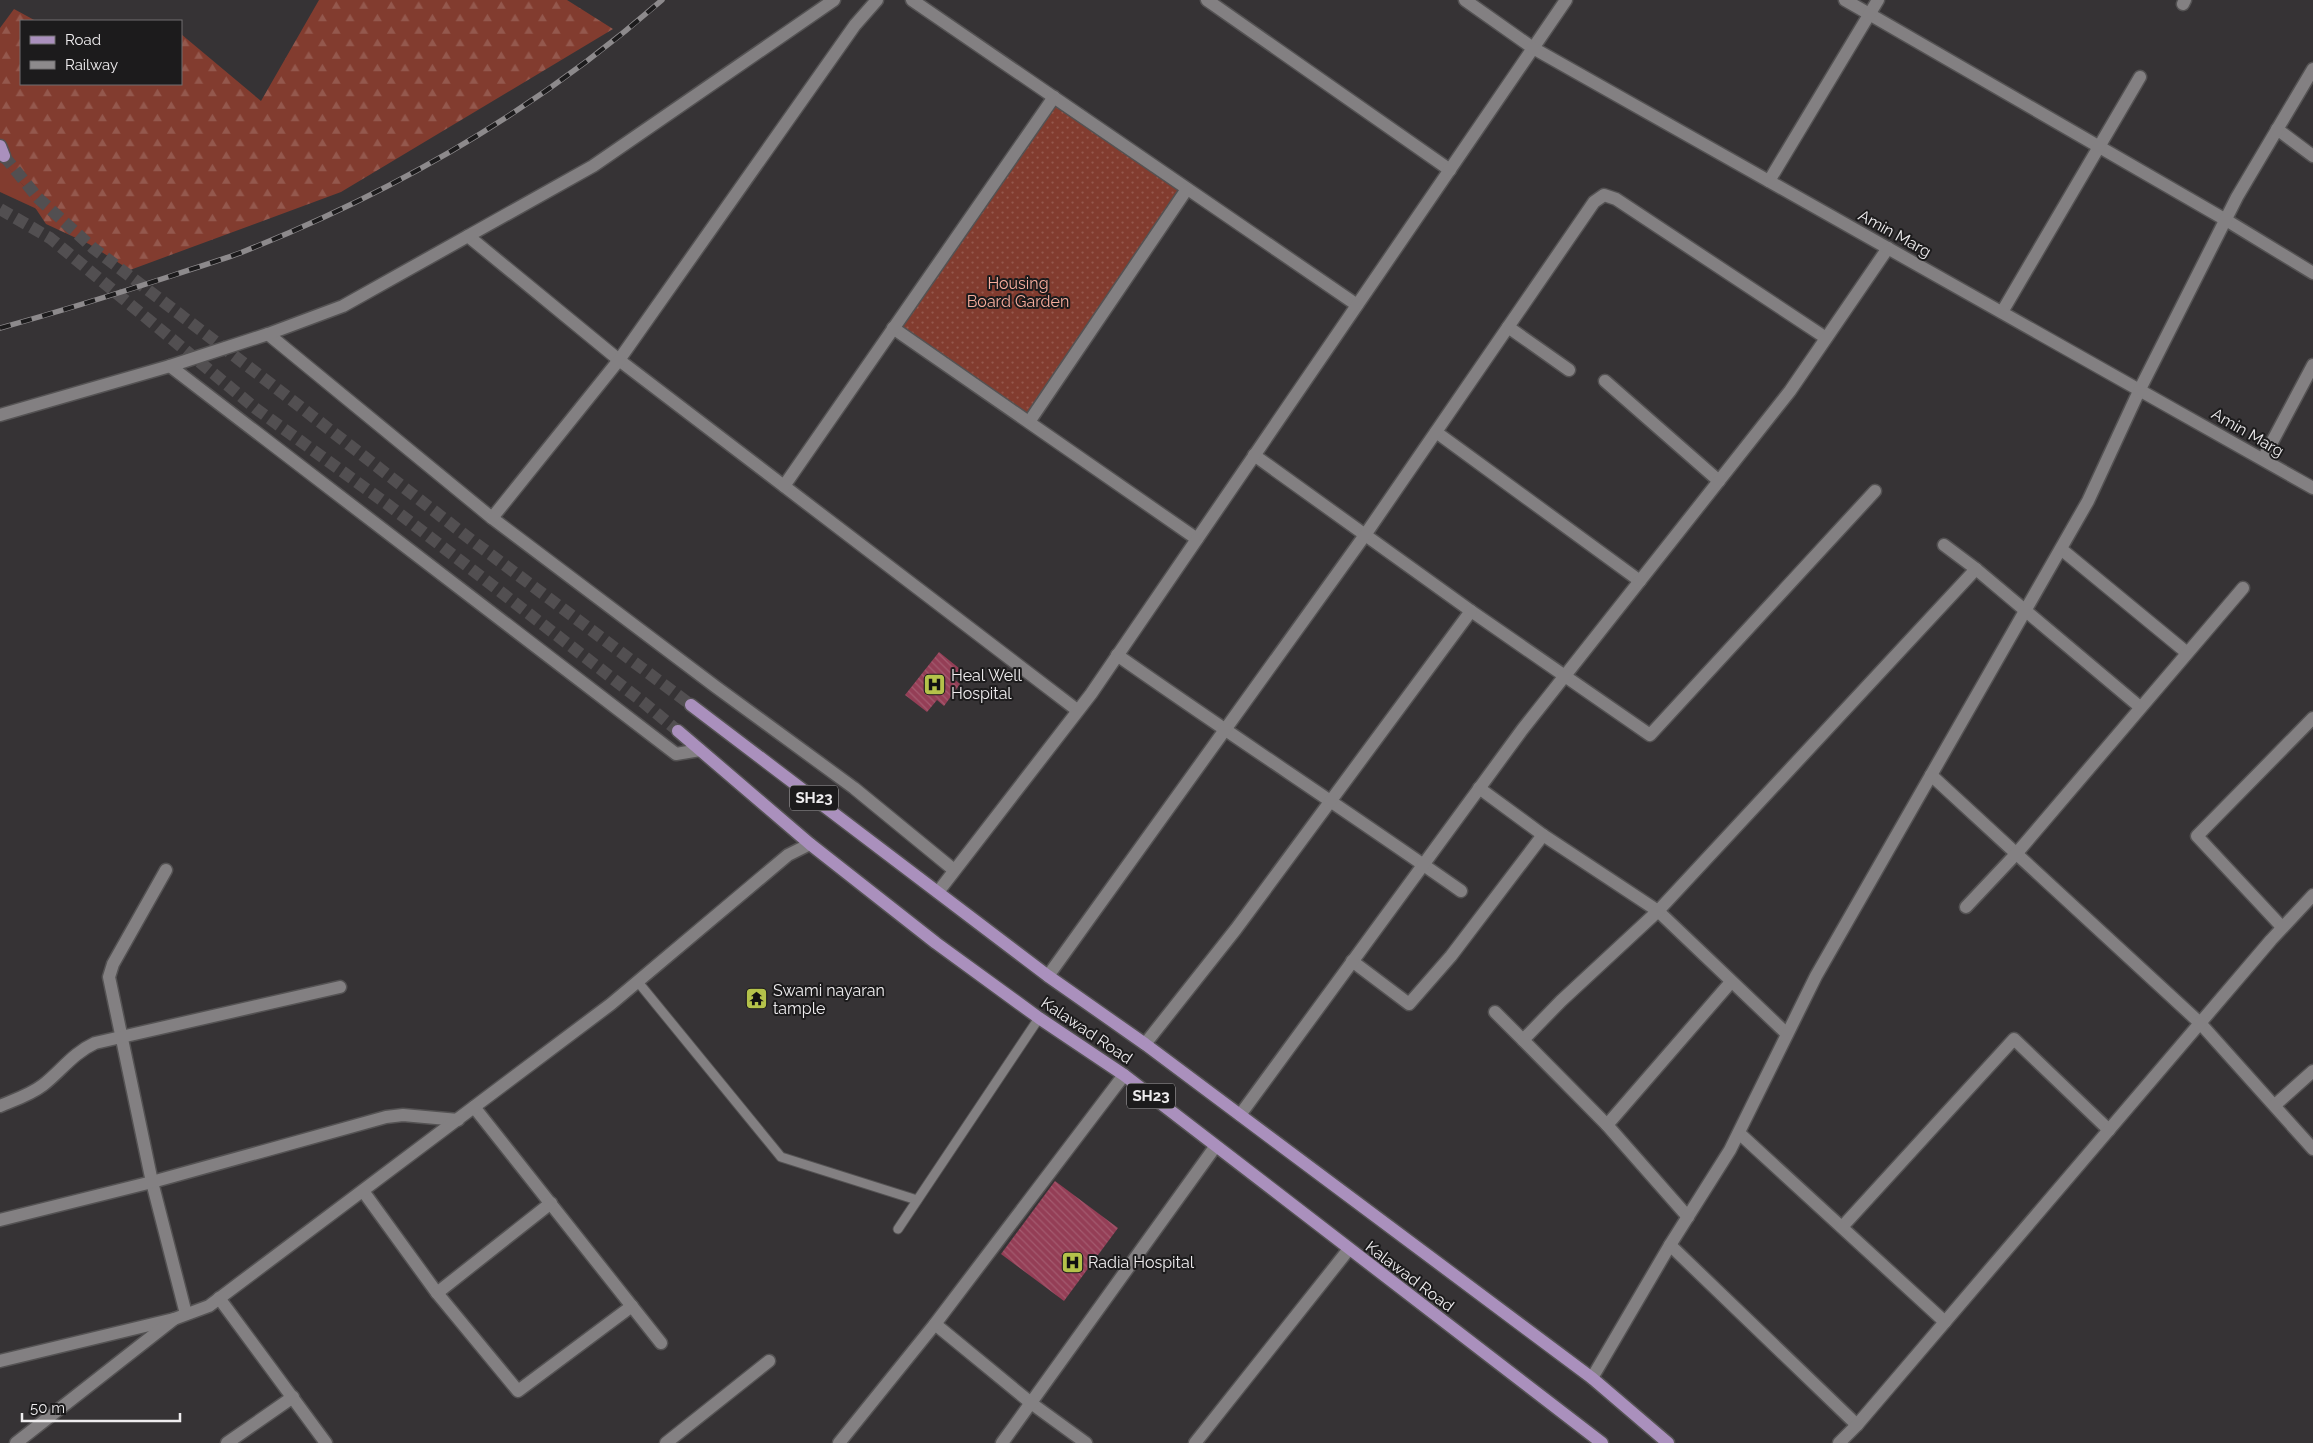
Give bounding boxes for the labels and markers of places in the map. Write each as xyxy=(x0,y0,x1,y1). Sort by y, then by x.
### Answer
place label: Heal Well Hospital xyxy=(951,666,1023,703)
hospital icon: Heal Well Hospital xyxy=(923,672,947,696)
place label: Swami nayaran tample xyxy=(773,981,885,1018)
temple icon: Swami nayaran tample xyxy=(745,987,769,1011)
hospital icon: Radia Hospital xyxy=(1060,1250,1084,1274)
place label: Radia Hospital xyxy=(1088,1253,1195,1272)

